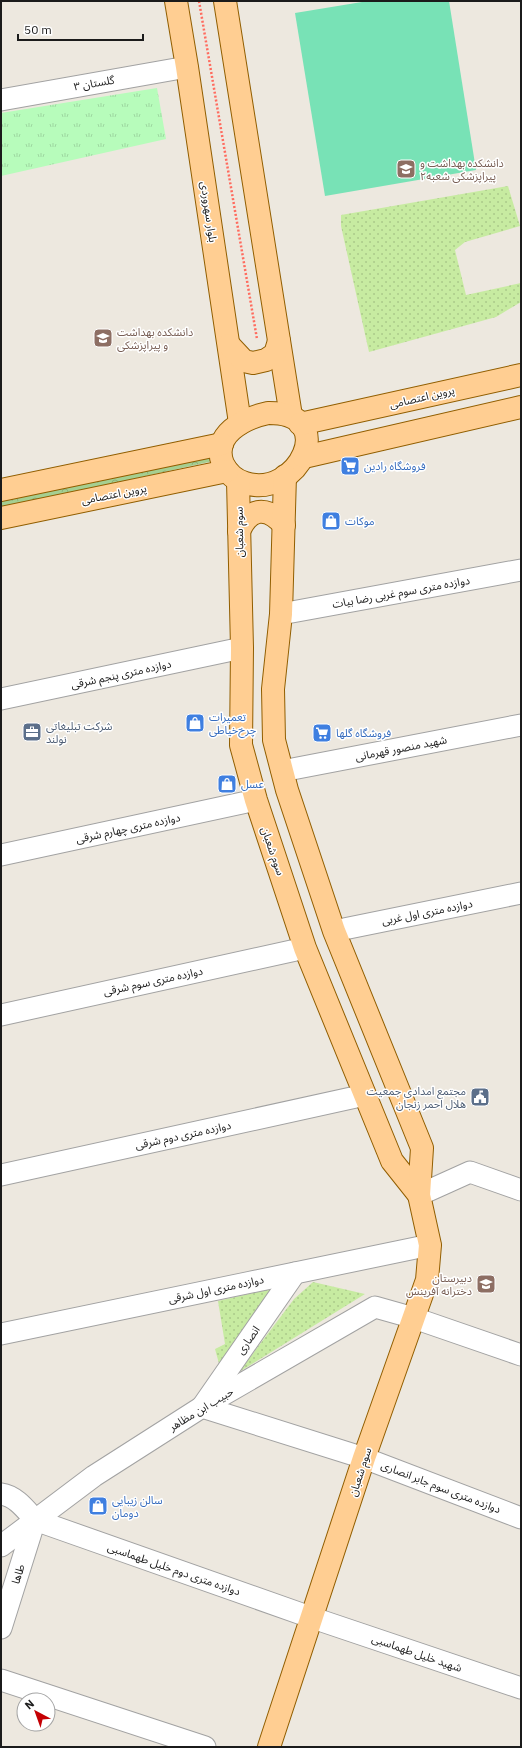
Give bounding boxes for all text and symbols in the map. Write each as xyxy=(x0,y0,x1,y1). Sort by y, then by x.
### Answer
scale bar xyxy=(18,16,143,42)
text: 50 m xyxy=(24,22,52,37)
street label: گلستان ۳ xyxy=(73,72,116,93)
place label: دانشکده بهداشت و پیراپزشکى شعبه۲ xyxy=(420,156,504,184)
school or university icon: دانشکده بهداشت و پیراپزشکى شعبه۲ xyxy=(395,158,417,180)
street label: بلوار سهروردی xyxy=(198,181,220,243)
place label: دانشکده بهداشت و پیراپزشکی xyxy=(117,325,193,353)
school or university icon: دانشکده بهداشت و پیراپزشکی xyxy=(92,327,114,349)
street label: پروین اعتصامی xyxy=(388,383,456,412)
supermarket icon: فروشگاه رادین xyxy=(339,455,361,477)
place label: فروشگاه رادین xyxy=(364,459,426,473)
street label: پروین اعتصامی xyxy=(80,481,148,508)
street label: سوم شعبان xyxy=(232,506,247,557)
shop icon: موکات xyxy=(320,510,342,532)
place label: موکات xyxy=(345,514,375,528)
street label: دوازده متری سوم غربی رضا بیات xyxy=(331,573,471,612)
street label: دوازده متری پنجم شرقی xyxy=(69,656,173,693)
place label: تعمیرات چرخ‌خیاطی xyxy=(209,710,257,738)
shop icon: تعمیرات چرخ‌خیاطی xyxy=(184,712,206,734)
place label: شرکت تبلیغاتی نولند xyxy=(46,719,113,746)
office icon: شرکت تبلیغاتی نولند xyxy=(21,721,43,743)
supermarket icon: فروشگاه گلها xyxy=(311,722,333,744)
place label: فروشگاه گلها xyxy=(336,726,391,740)
street label: شهید منصور قهرمانی xyxy=(354,732,448,764)
shop icon: عسل xyxy=(216,773,238,795)
place label: عسل xyxy=(241,777,264,791)
street label: دوازده متری چهارم شرقی xyxy=(74,810,182,847)
street label: سوم شعبان xyxy=(257,825,288,878)
street label: دوازده متری اول غربی xyxy=(380,896,474,928)
street label: دوازده متری سوم شرقی xyxy=(102,964,204,999)
place label: مجتمع امدادی جمعیت هلال احمر زنجان xyxy=(367,1084,466,1111)
public building icon: مجتمع امدادی جمعیت هلال احمر زنجان xyxy=(469,1086,491,1108)
street label: دوازده متری دوم شرقی xyxy=(134,1118,232,1153)
place label: دبیرستان دخترانه آفرینش xyxy=(406,1271,472,1298)
street label: دوازده متری اول شرقی xyxy=(167,1272,265,1306)
school or university icon: دبیرستان دخترانه آفرینش xyxy=(475,1273,497,1295)
street label: انصاری xyxy=(233,1323,263,1357)
street label: حبیب ابن مظاهر xyxy=(165,1384,236,1434)
street label: سوم شعبان xyxy=(346,1445,376,1499)
street label: دوازده متری سوم جابر انصاری xyxy=(379,1458,503,1517)
place label: سالن زیبایی دومان xyxy=(112,1493,163,1520)
shop icon: سالن زیبایی دومان xyxy=(87,1495,109,1517)
street label: دوازده متری دوم خلیل طهماسبی xyxy=(105,1540,242,1599)
street label: طاها xyxy=(8,1562,28,1586)
street label: شهید خلیل طهماسبی xyxy=(370,1631,464,1675)
north arrow xyxy=(16,1692,56,1732)
text: N xyxy=(22,1697,37,1712)

